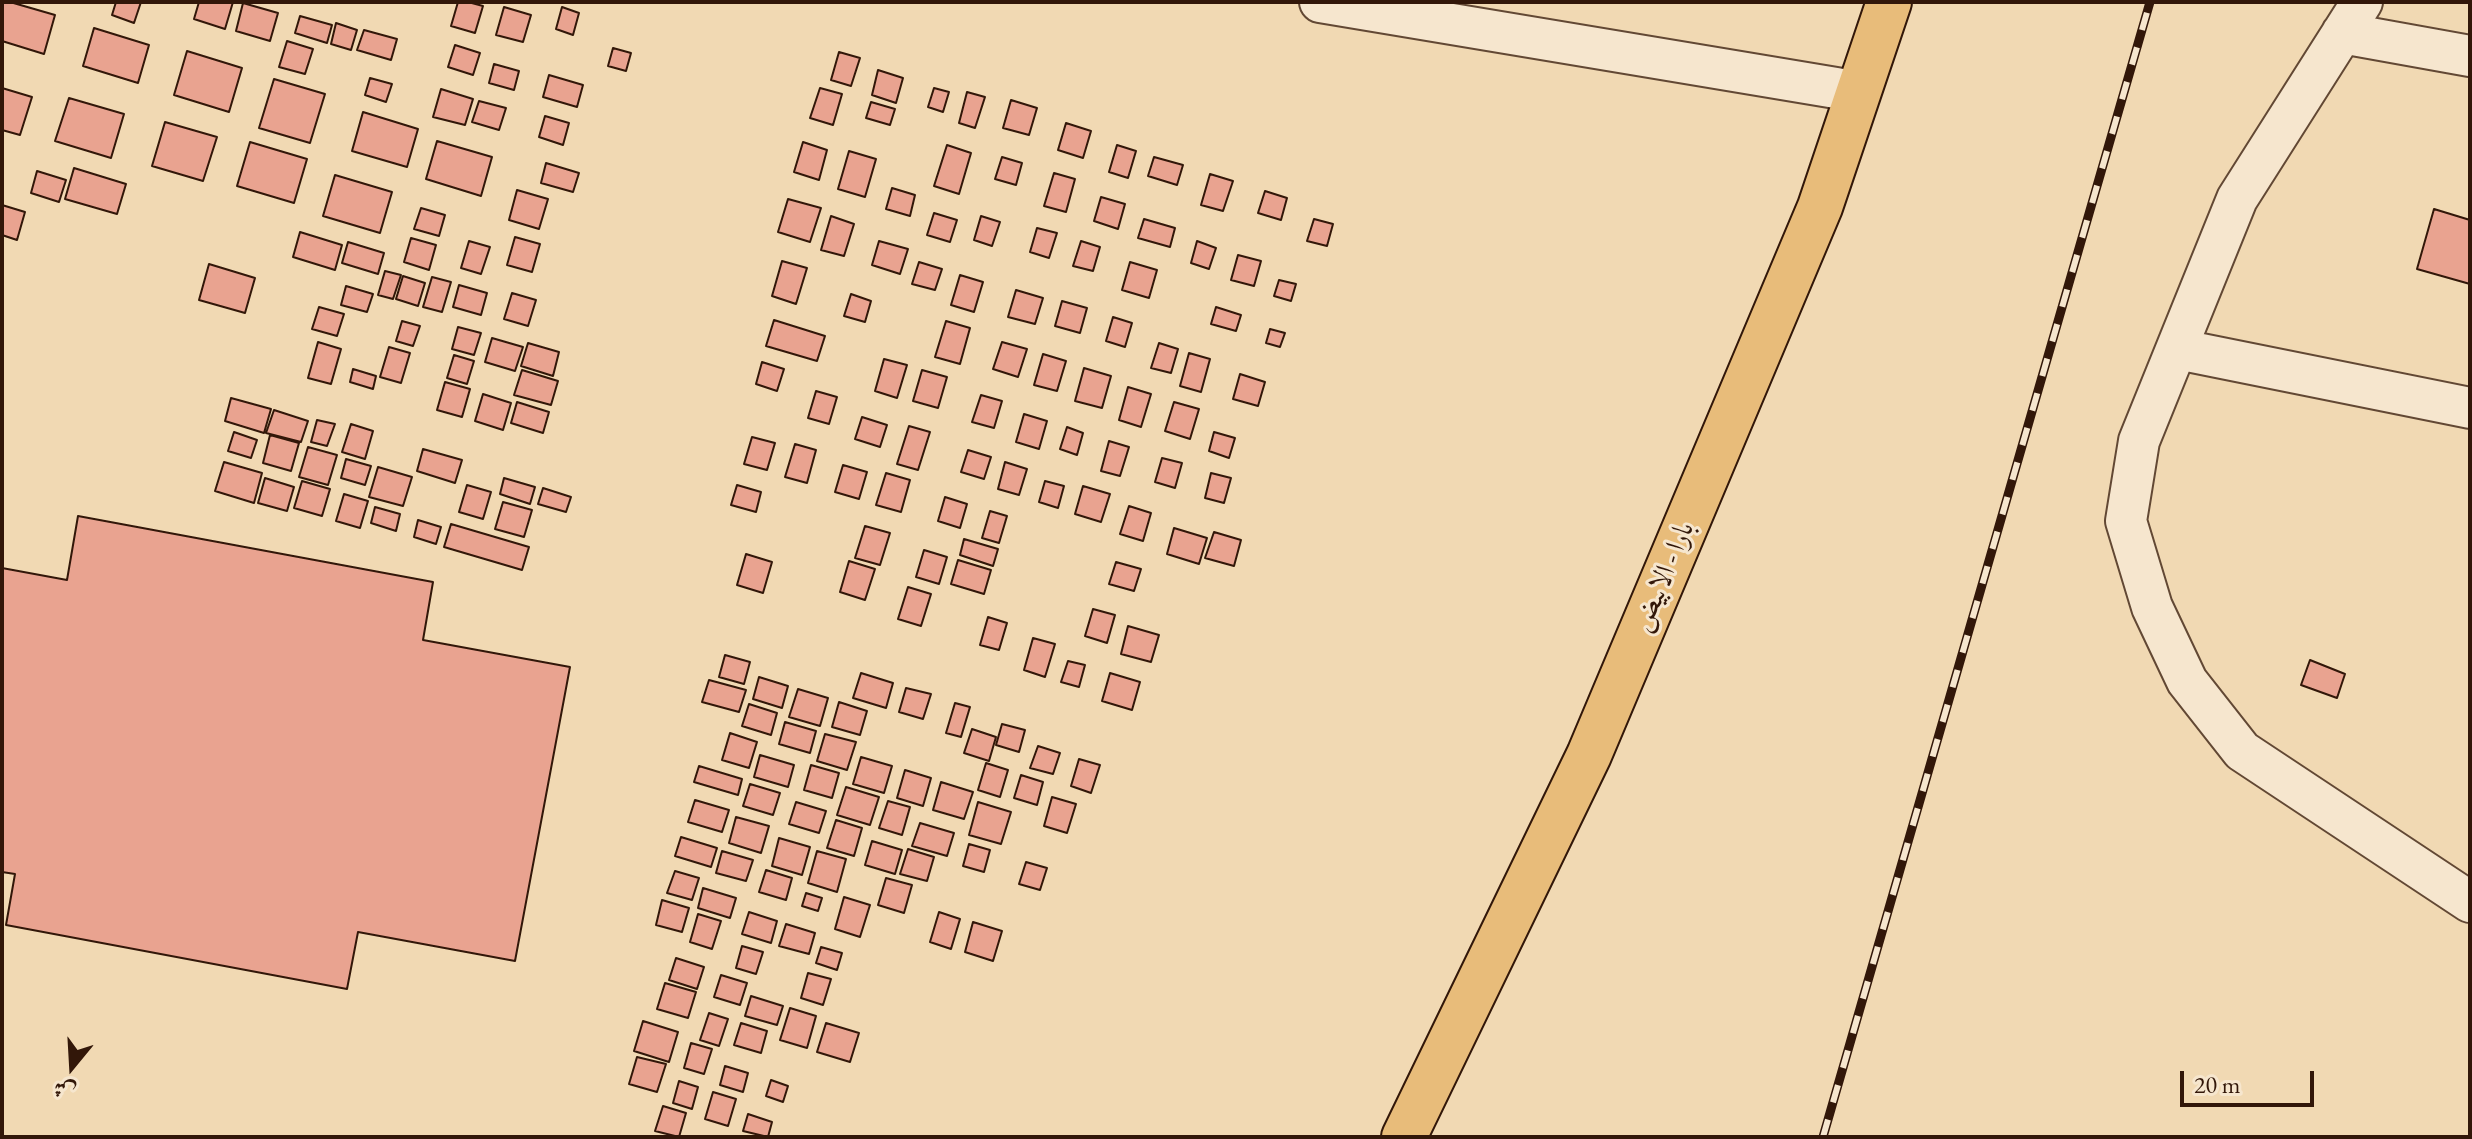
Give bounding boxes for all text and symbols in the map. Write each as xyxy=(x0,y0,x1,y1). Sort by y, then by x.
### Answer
street label: بارا - الابيض xyxy=(1626,517,1702,637)
north arrow xyxy=(32,1027,112,1107)
scale bar xyxy=(2184,1055,2318,1105)
text: 20 m xyxy=(2194,1069,2241,1100)
text: ش xyxy=(50,1073,79,1107)

